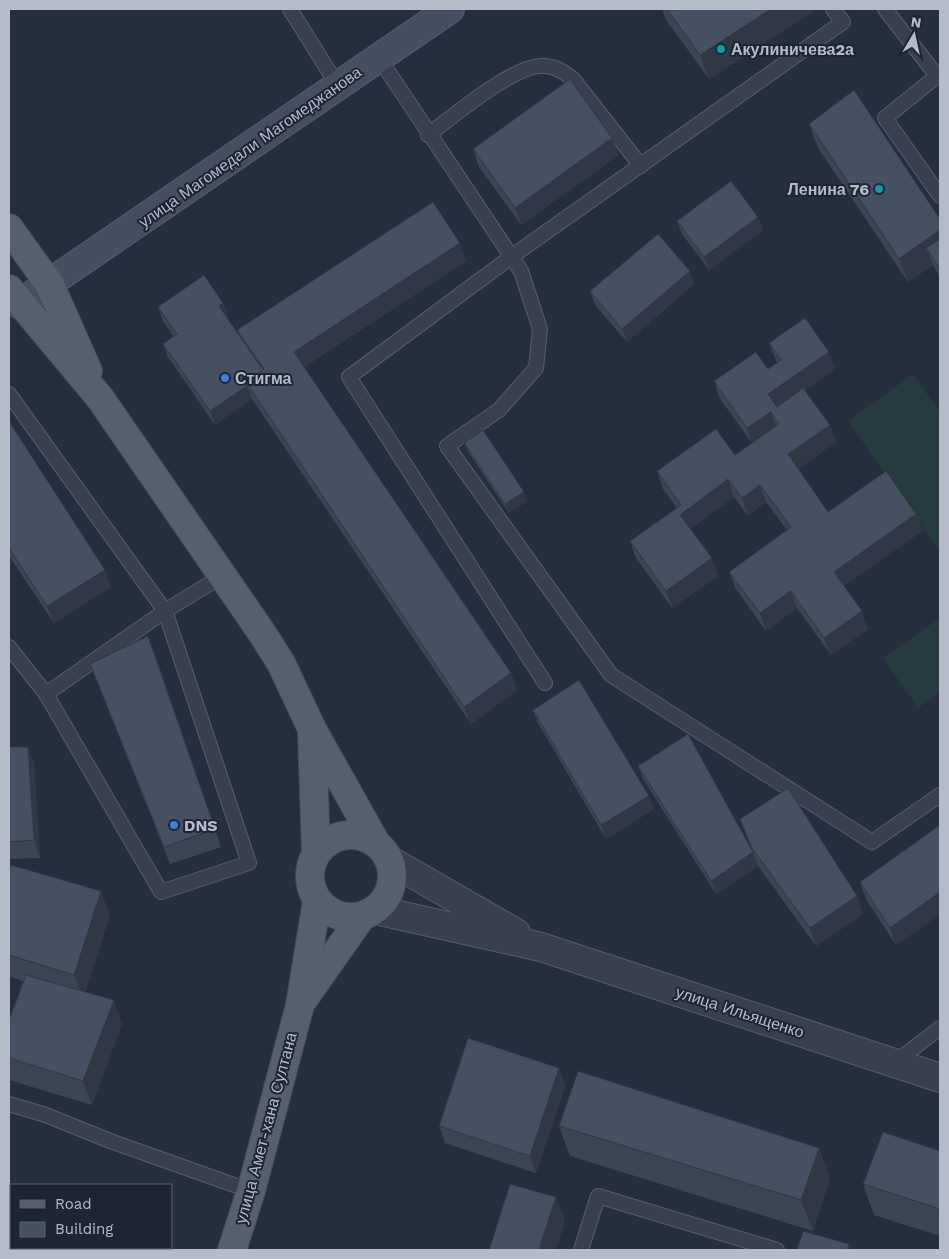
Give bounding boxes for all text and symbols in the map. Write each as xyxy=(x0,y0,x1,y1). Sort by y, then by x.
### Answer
north arrow xyxy=(889,10,939,60)
text: N xyxy=(910,13,922,31)
place label: Акулиничева2а xyxy=(731,40,854,59)
marker: Акулиничева2а xyxy=(715,43,727,55)
street label: улица Магомедали Магомеджанова xyxy=(135,62,365,232)
place label: Ленина 76 xyxy=(788,180,869,199)
marker: Ленина 76 xyxy=(873,183,885,195)
place label: Стигма xyxy=(235,369,292,388)
marker: Стигма xyxy=(219,372,231,384)
place label: DNS xyxy=(184,816,218,835)
marker: DNS xyxy=(168,819,180,831)
street label: улица Ильященко xyxy=(673,982,807,1042)
street label: улица Амет-хана Султана xyxy=(231,1030,301,1226)
legend xyxy=(10,1184,172,1249)
text: Road xyxy=(55,1195,92,1213)
text: Building xyxy=(55,1220,113,1238)

